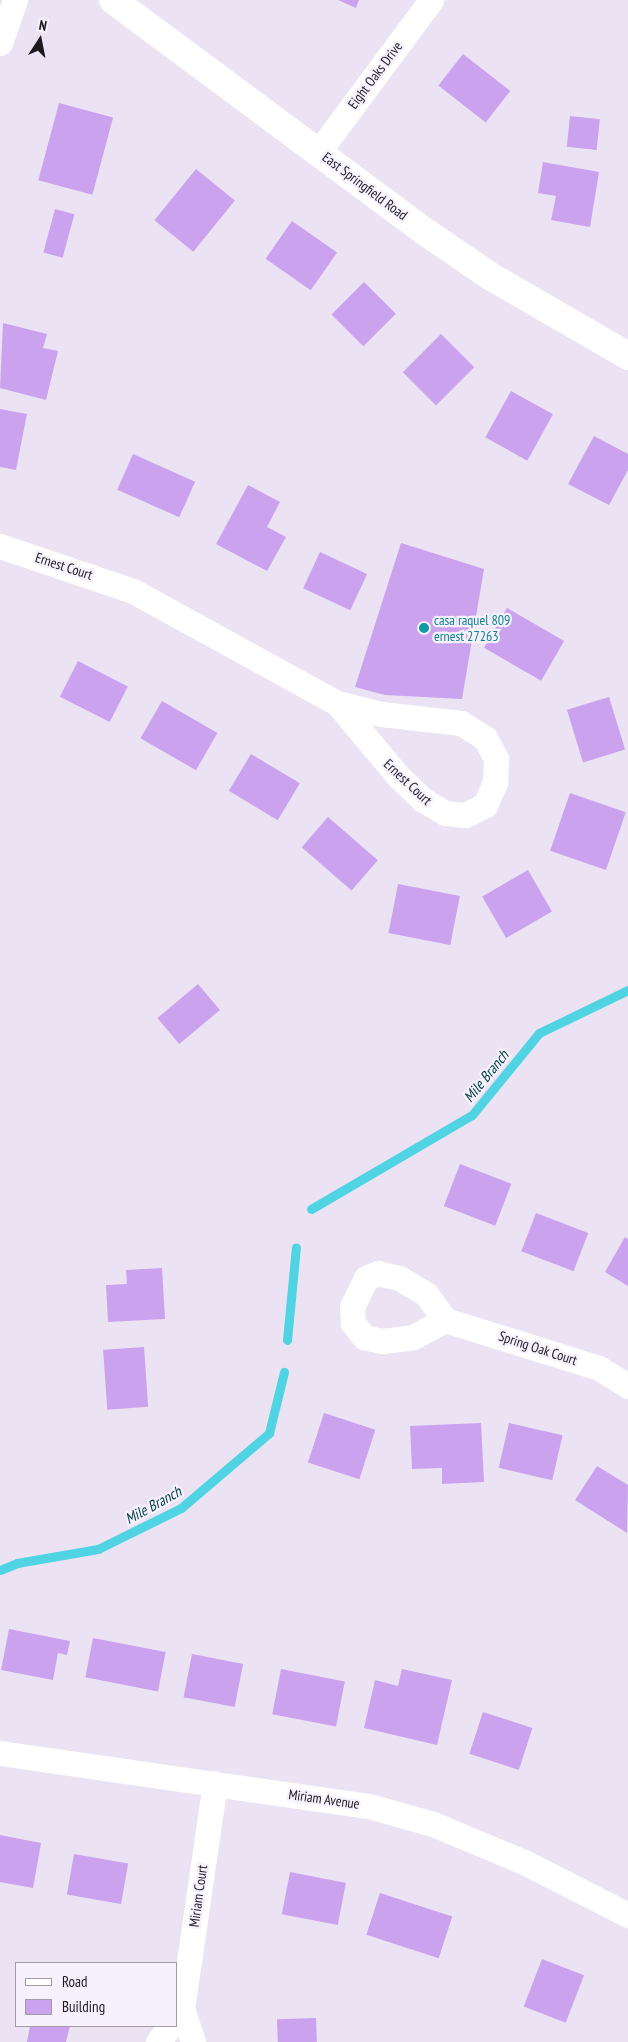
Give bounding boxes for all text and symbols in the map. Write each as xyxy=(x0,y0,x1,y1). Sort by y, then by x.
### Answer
north arrow xyxy=(15,15,65,65)
text: N xyxy=(37,16,48,35)
street label: Eight Oaks Drive xyxy=(344,38,406,112)
street label: East Springfield Road xyxy=(319,148,411,224)
street label: Ernest Court xyxy=(33,549,95,583)
place label: casa raquel 809 ernest 27263 xyxy=(434,612,510,644)
marker: casa raquel 809 ernest 27263 xyxy=(418,622,430,634)
street label: Ernest Court xyxy=(381,756,435,808)
water label: Mile Branch xyxy=(460,1046,512,1106)
street label: Spring Oak Court xyxy=(496,1327,580,1369)
water label: Mile Branch xyxy=(122,1482,184,1528)
street label: Miriam Avenue xyxy=(287,1786,361,1812)
street label: Miriam Court xyxy=(185,1864,211,1928)
legend xyxy=(15,1962,178,2027)
text: Road xyxy=(62,1972,88,1991)
text: Building xyxy=(62,1997,105,2016)

